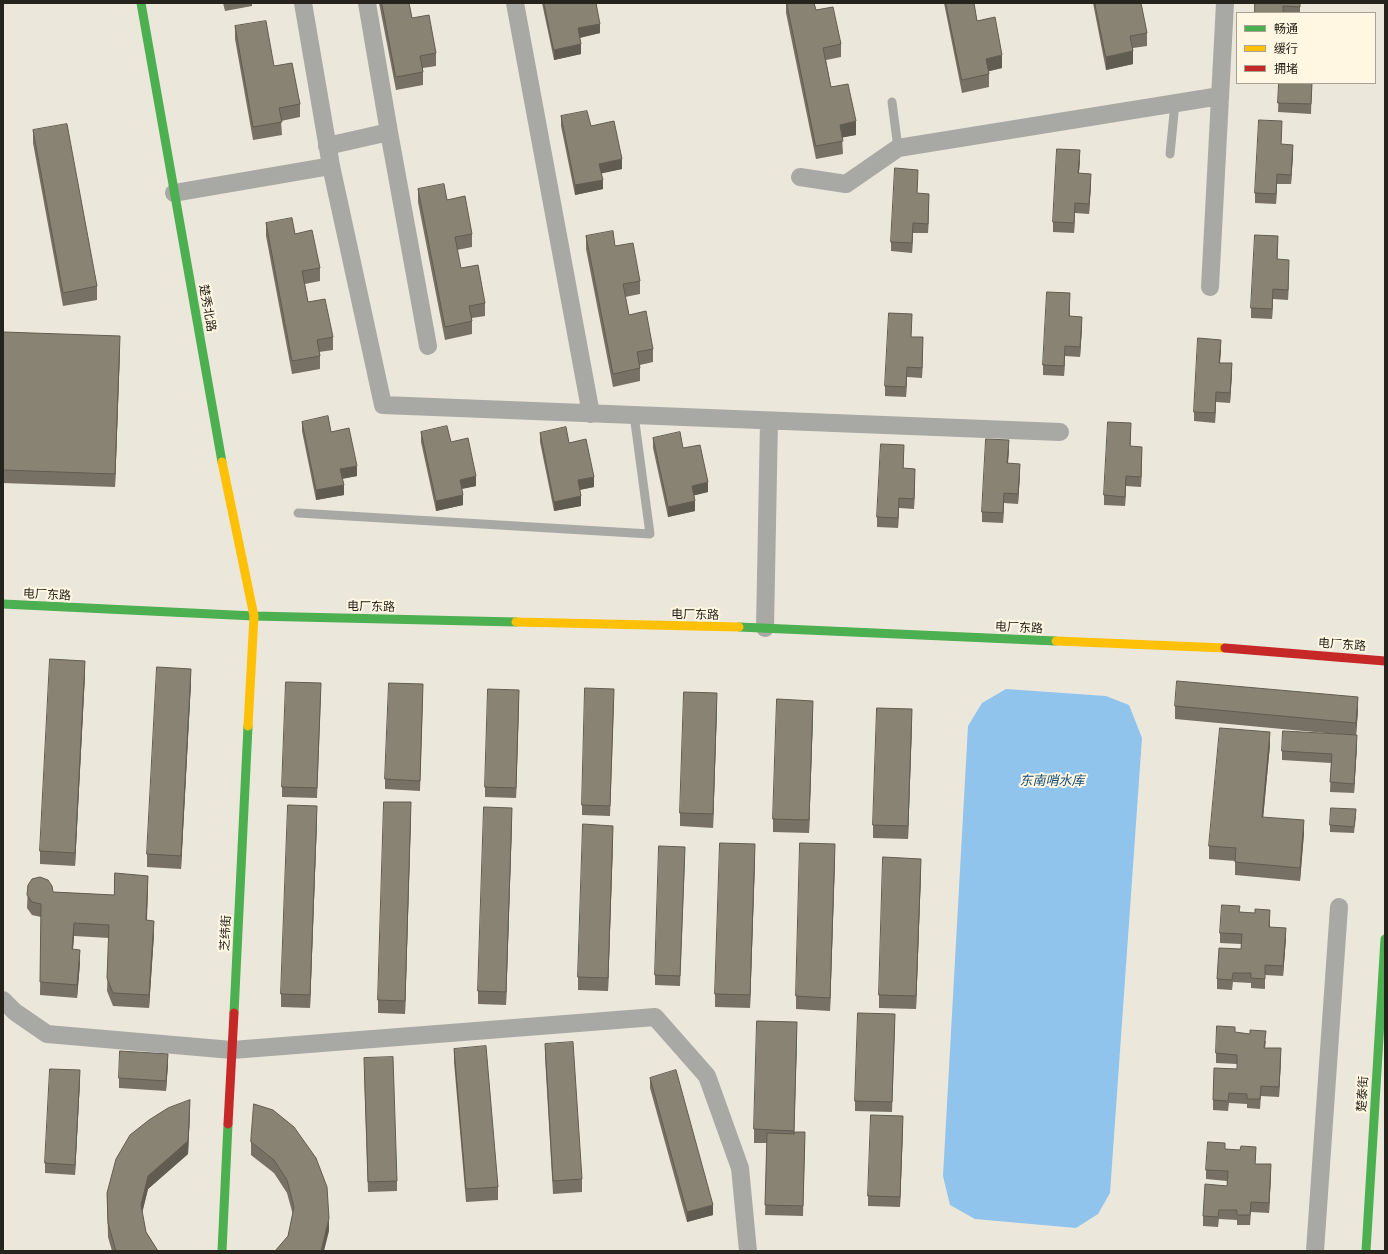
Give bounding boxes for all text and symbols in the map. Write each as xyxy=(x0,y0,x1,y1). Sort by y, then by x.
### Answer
legend xyxy=(1236,12,1376,84)
text: 畅通 xyxy=(1274,20,1298,37)
text: 缓行 xyxy=(1274,40,1298,57)
text: 拥堵 xyxy=(1274,60,1298,77)
street label: 楚秀北路 xyxy=(196,283,218,333)
street label: 电厂东路 xyxy=(23,587,71,603)
street label: 电厂东路 xyxy=(347,599,395,615)
street label: 电厂东路 xyxy=(671,607,719,623)
street label: 电厂东路 xyxy=(995,620,1043,636)
street label: 电厂东路 xyxy=(1318,636,1366,654)
water label: 东南哨水库 xyxy=(1020,773,1084,789)
street label: 芝纬街 xyxy=(218,915,234,951)
street label: 楚泰街 xyxy=(1355,1076,1371,1112)

